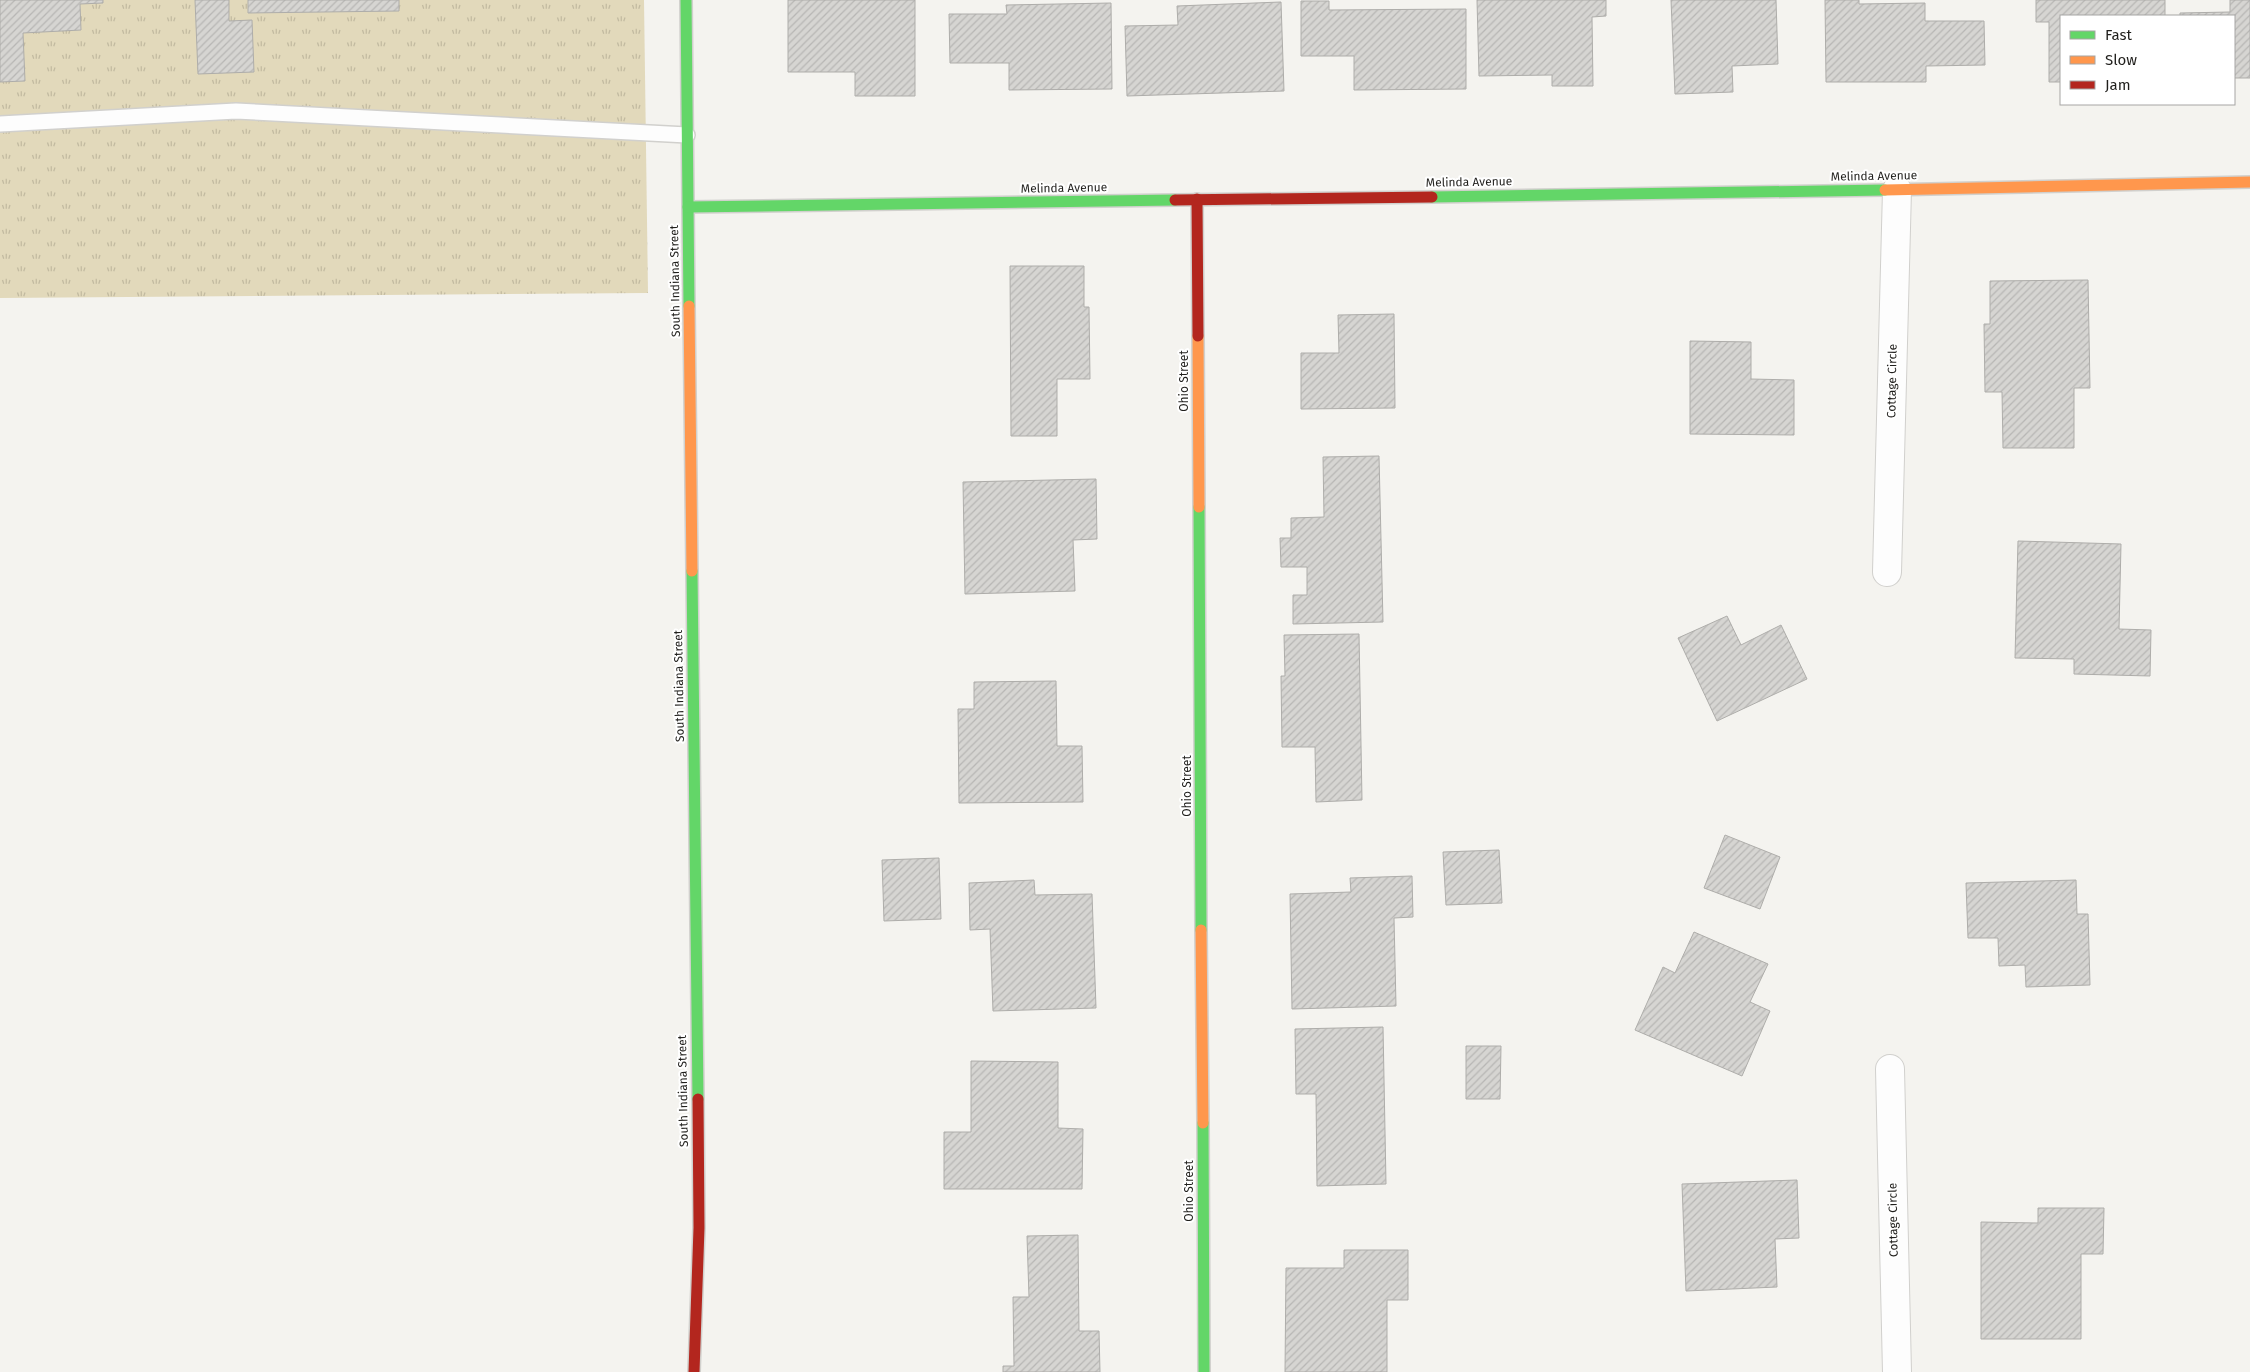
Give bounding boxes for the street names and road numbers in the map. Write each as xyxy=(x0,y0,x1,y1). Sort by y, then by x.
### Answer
street label: Melinda Avenue xyxy=(1831,168,1917,184)
street label: Melinda Avenue xyxy=(1426,174,1512,190)
street label: Melinda Avenue xyxy=(1021,180,1107,196)
street label: South Indiana Street xyxy=(667,224,683,337)
street label: Cottage Circle xyxy=(1884,344,1900,418)
street label: Ohio Street xyxy=(1177,350,1191,412)
street label: South Indiana Street xyxy=(671,629,687,742)
street label: Ohio Street xyxy=(1180,755,1194,817)
street label: South Indiana Street xyxy=(675,1034,691,1147)
street label: Ohio Street xyxy=(1182,1160,1196,1222)
street label: Cottage Circle xyxy=(1885,1183,1901,1257)

